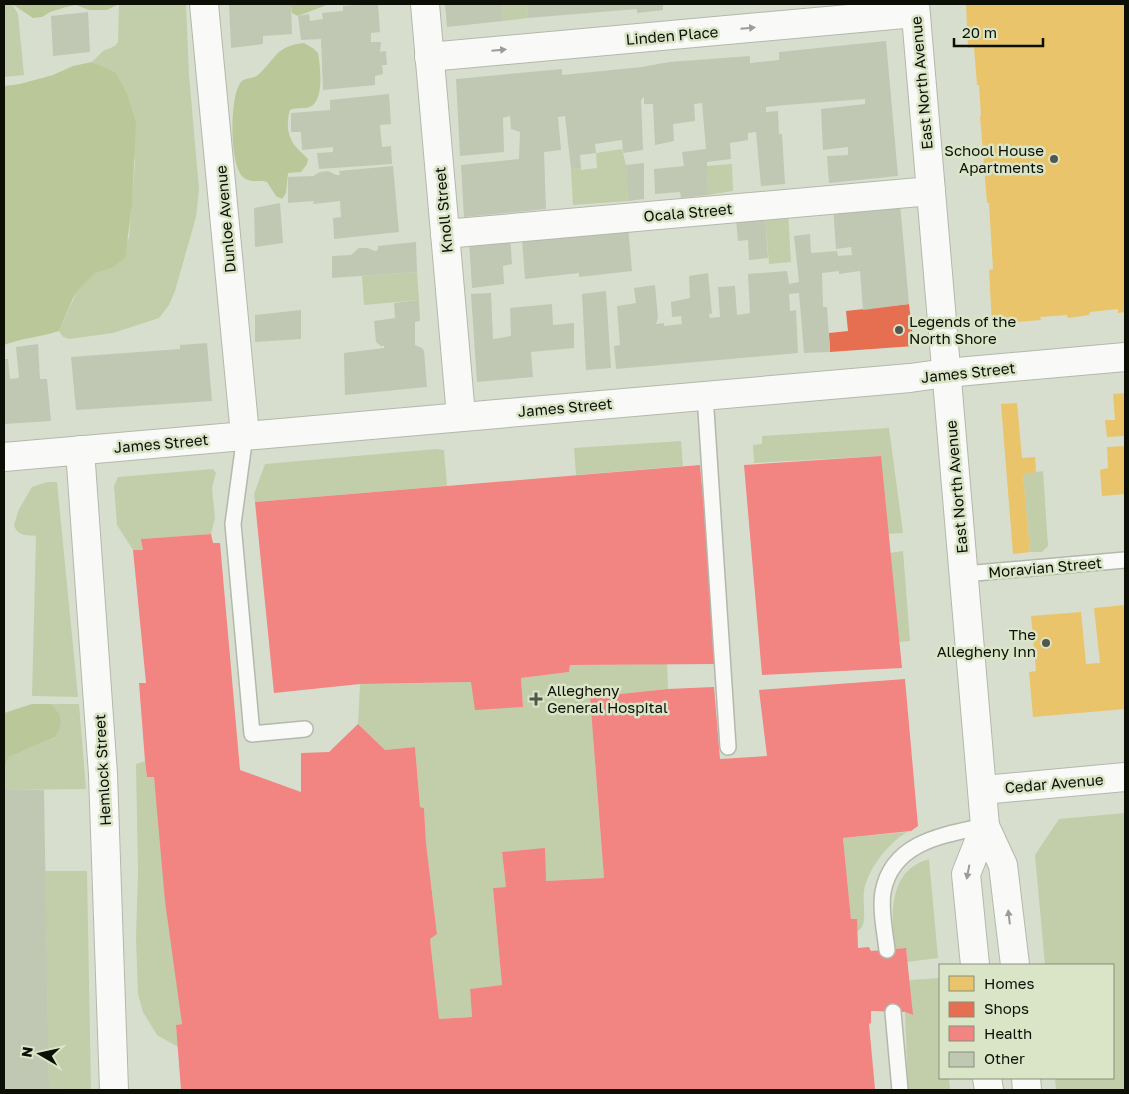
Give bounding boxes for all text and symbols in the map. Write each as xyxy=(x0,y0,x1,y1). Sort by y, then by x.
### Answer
street label: East North Avenue xyxy=(906,15,936,150)
scale bar xyxy=(954,15,1043,47)
street label: Linden Place xyxy=(625,22,719,48)
text: 20 m xyxy=(962,23,997,41)
one-way arrow xyxy=(741,24,757,32)
one-way arrow xyxy=(492,46,508,54)
place label: School House Apartments xyxy=(944,141,1044,176)
marker: School House Apartments xyxy=(1048,153,1060,165)
street label: Dunloe Avenue xyxy=(211,164,239,274)
street label: Knoll Street xyxy=(430,166,456,254)
street label: Ocala Street xyxy=(643,199,733,225)
place label: Legends of the North Shore xyxy=(909,312,1016,347)
marker: Legends of the North Shore xyxy=(893,324,905,336)
street label: James Street xyxy=(920,358,1016,386)
street label: James Street xyxy=(517,394,613,420)
street label: East North Avenue xyxy=(941,419,971,554)
street label: James Street xyxy=(113,430,209,456)
street label: Moravian Street xyxy=(987,553,1103,581)
place label: The Allegheny Inn xyxy=(937,625,1036,660)
marker: The Allegheny Inn xyxy=(1040,637,1052,649)
place label: Allegheny General Hospital xyxy=(547,681,668,716)
marker: Allegheny General Hospital xyxy=(529,692,543,706)
street label: Hemlock Street xyxy=(90,714,114,826)
street label: Cedar Avenue xyxy=(1004,770,1104,796)
one-way arrow xyxy=(964,864,972,880)
one-way arrow xyxy=(1005,909,1013,925)
legend xyxy=(939,964,1114,1079)
text: Homes xyxy=(984,974,1034,992)
text: Shops xyxy=(984,999,1029,1017)
text: Health xyxy=(984,1024,1032,1042)
north arrow xyxy=(15,1029,65,1079)
text: N xyxy=(17,1045,36,1058)
text: Other xyxy=(984,1049,1025,1067)

